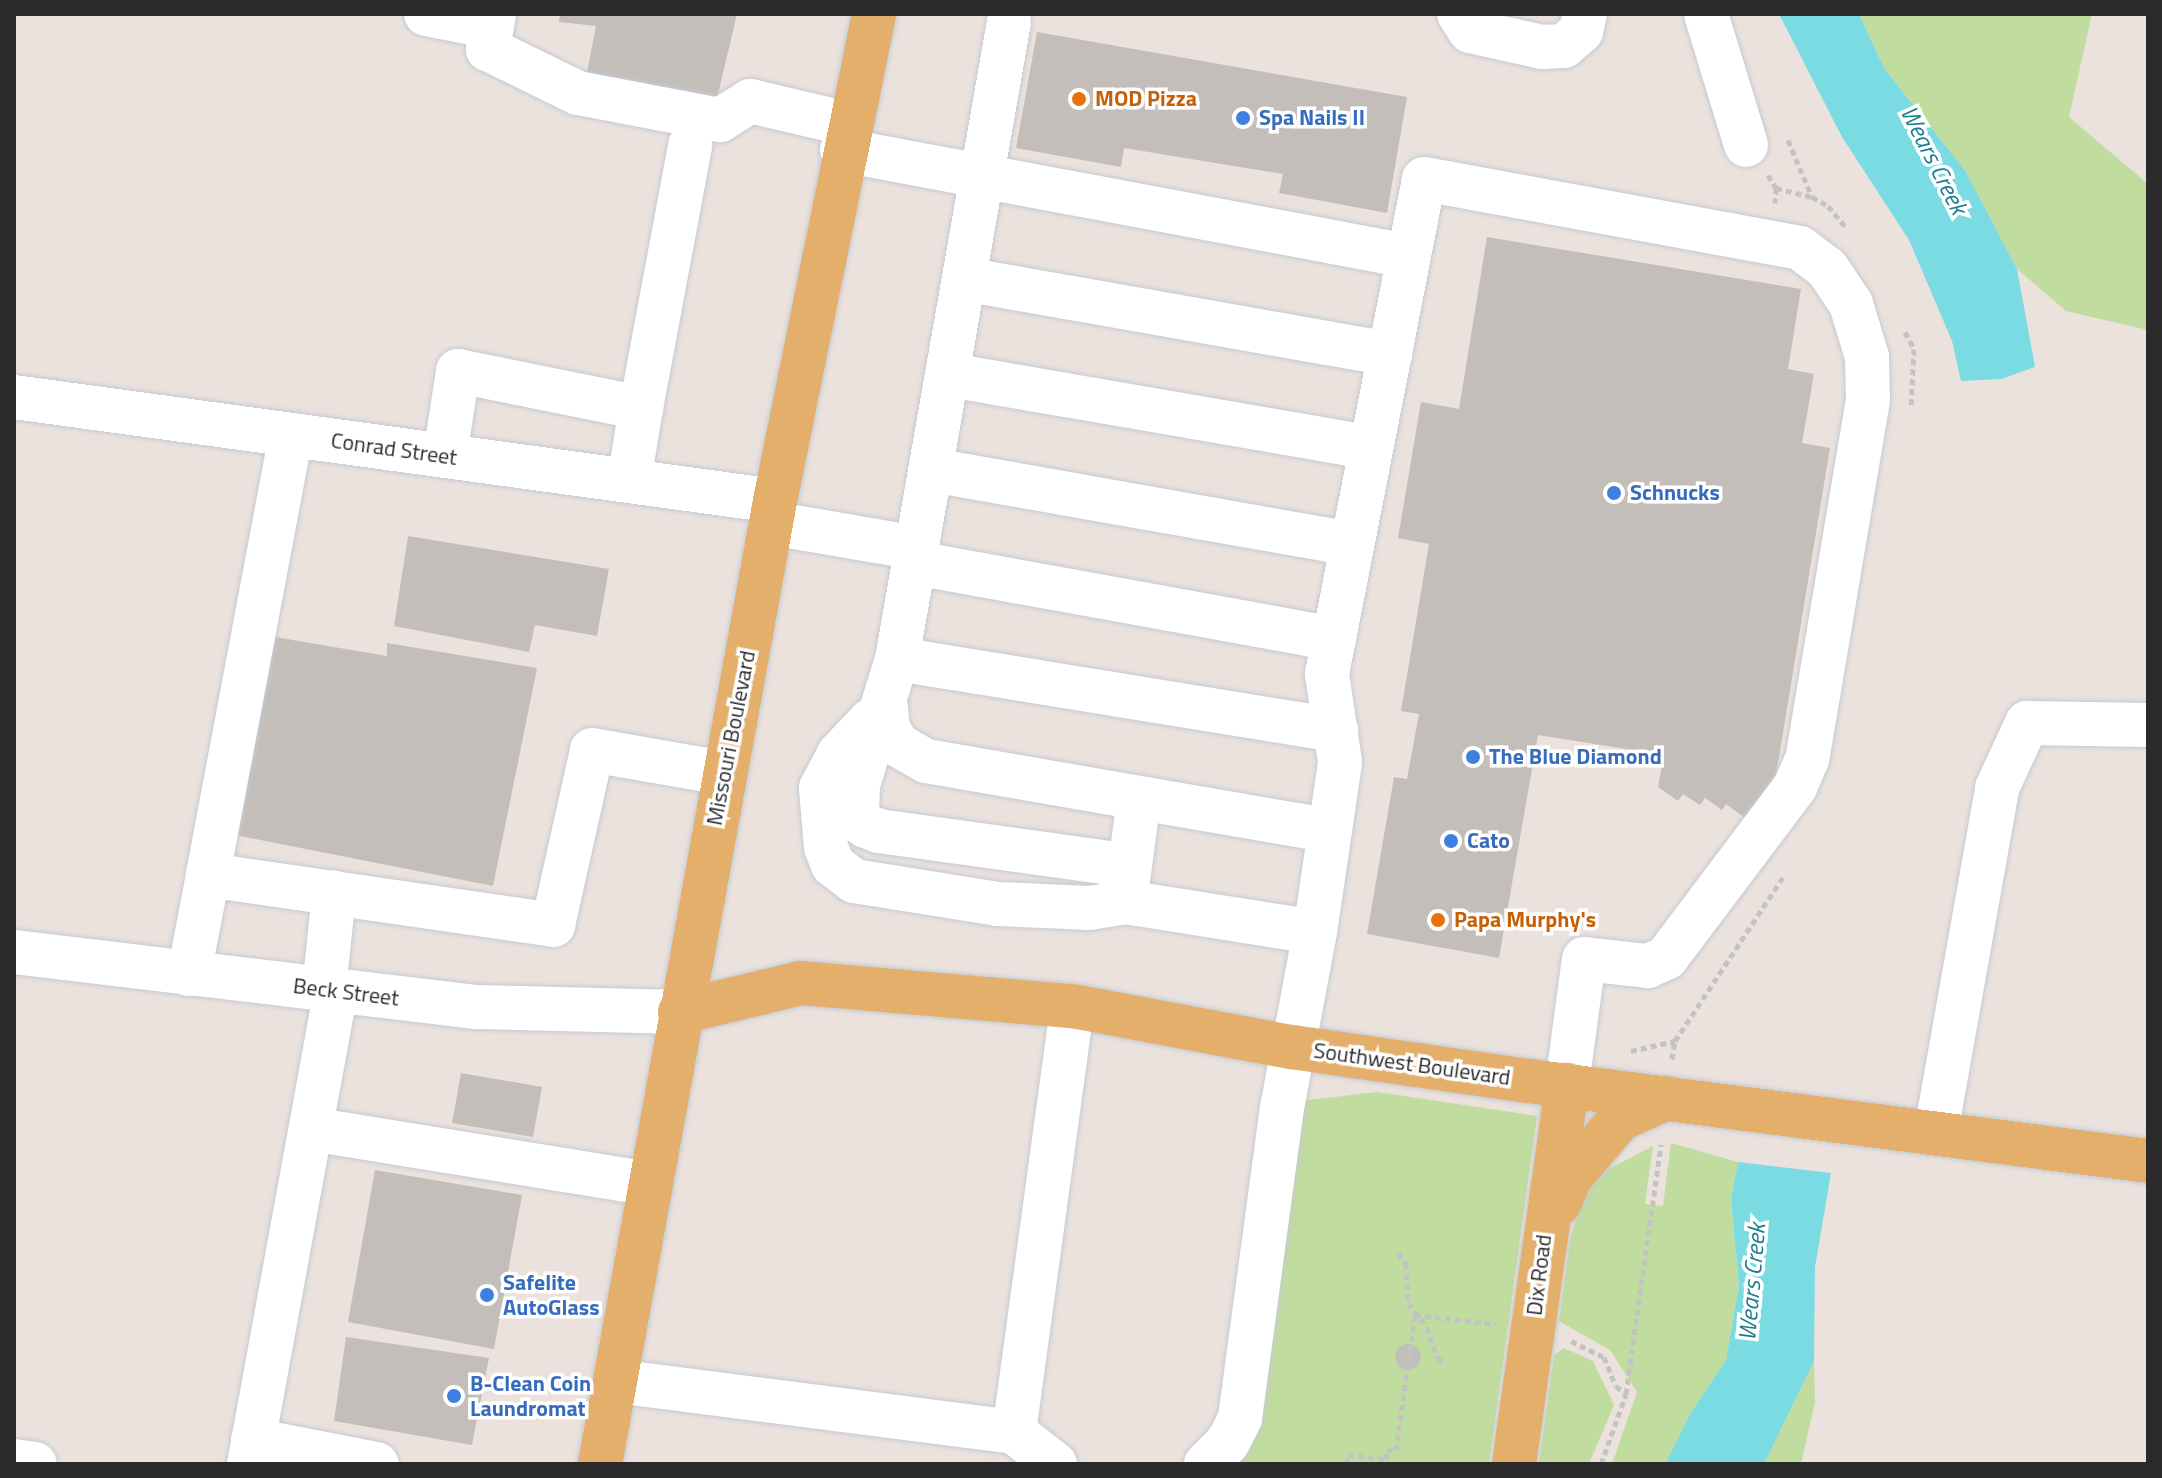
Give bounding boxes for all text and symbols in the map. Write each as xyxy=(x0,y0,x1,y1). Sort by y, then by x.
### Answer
place label: MOD Pizza xyxy=(1095,86,1197,112)
marker: MOD Pizza xyxy=(1070,90,1088,108)
water label: Wears Creek xyxy=(1894,101,1974,219)
place label: Spa Nails II xyxy=(1259,105,1365,131)
marker: Spa Nails II xyxy=(1234,109,1252,127)
street label: Conrad Street xyxy=(329,427,459,471)
place label: Schnucks xyxy=(1630,480,1720,506)
marker: Schnucks xyxy=(1605,484,1623,502)
street label: Missouri Boulevard xyxy=(701,648,761,828)
place label: The Blue Diamond xyxy=(1489,744,1662,770)
marker: The Blue Diamond xyxy=(1464,748,1482,766)
place label: Cato xyxy=(1467,828,1510,854)
marker: Cato xyxy=(1442,832,1460,850)
place label: Papa Murphy's xyxy=(1454,907,1596,933)
marker: Papa Murphy's xyxy=(1429,911,1447,929)
street label: Beck Street xyxy=(292,972,400,1012)
street label: Southwest Boulevard xyxy=(1312,1037,1512,1091)
water label: Wears Creek xyxy=(1733,1222,1771,1342)
street label: Dix Road xyxy=(1521,1233,1557,1317)
place label: Safelite AutoGlass xyxy=(503,1269,600,1320)
marker: Safelite AutoGlass xyxy=(478,1286,496,1304)
place label: B-Clean Coin Laundromat xyxy=(470,1370,591,1422)
marker: B-Clean Coin Laundromat xyxy=(445,1387,463,1405)

